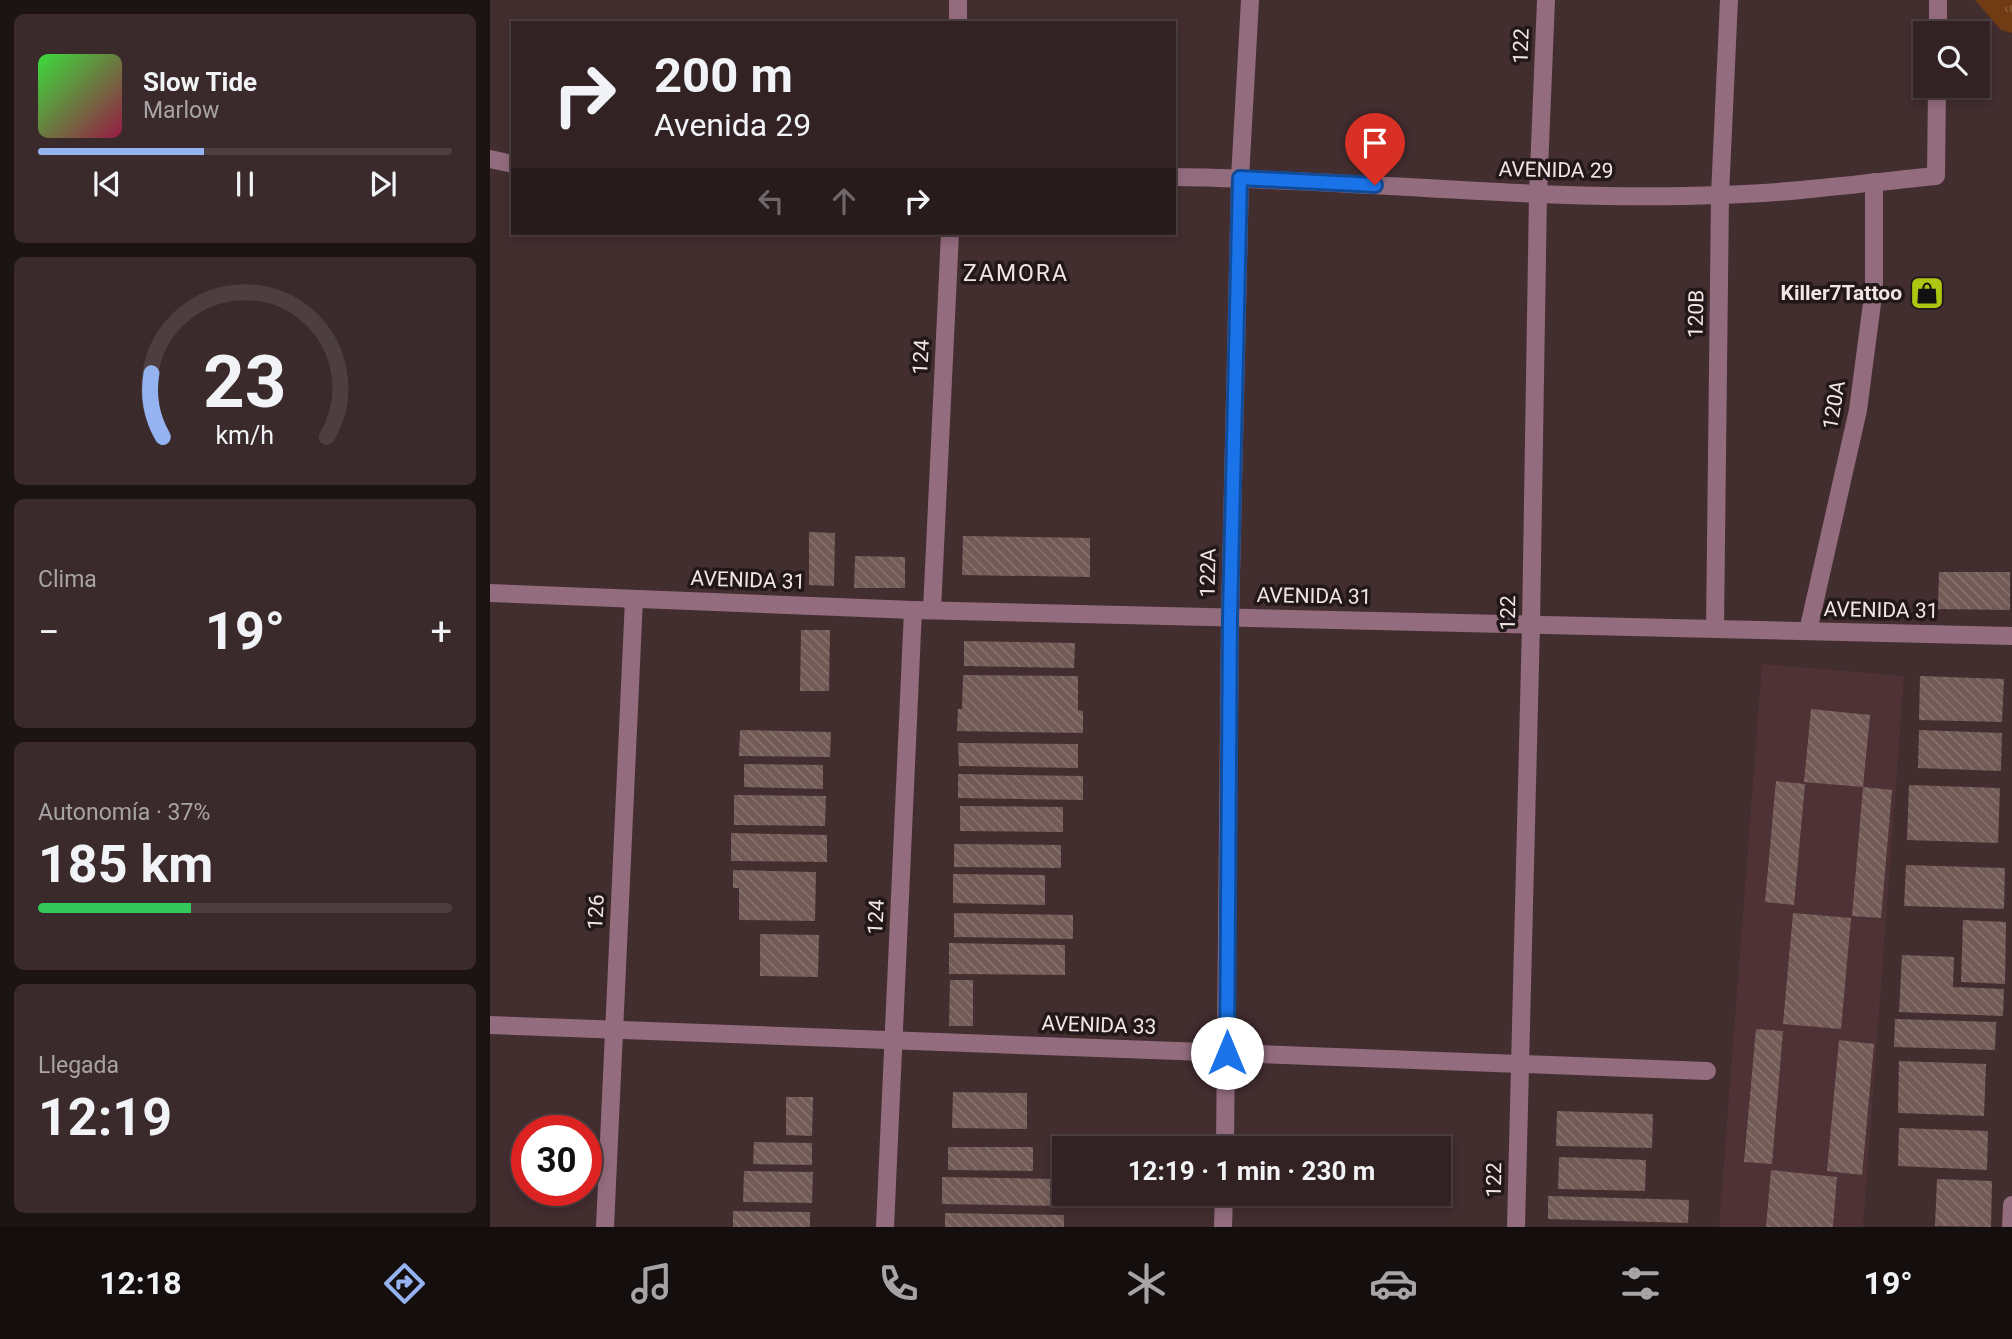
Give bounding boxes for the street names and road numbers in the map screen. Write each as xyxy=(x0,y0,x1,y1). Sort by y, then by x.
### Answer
street label: 122 xyxy=(1508,28,1534,64)
street label: AVENIDA 29 xyxy=(1498,157,1614,183)
street label: 120B xyxy=(1684,290,1708,338)
street label: 124 xyxy=(908,339,934,375)
street label: 120A xyxy=(1818,378,1850,431)
street label: 122A xyxy=(1196,548,1220,598)
street label: AVENIDA 31 xyxy=(690,566,806,594)
street label: AVENIDA 31 xyxy=(1256,583,1372,609)
street label: 122 xyxy=(1496,595,1520,631)
street label: AVENIDA 31 xyxy=(1823,597,1939,623)
street label: 126 xyxy=(583,894,609,930)
street label: 124 xyxy=(863,899,889,935)
street label: AVENIDA 33 xyxy=(1041,1011,1157,1039)
street label: 122 xyxy=(1482,1162,1506,1198)

